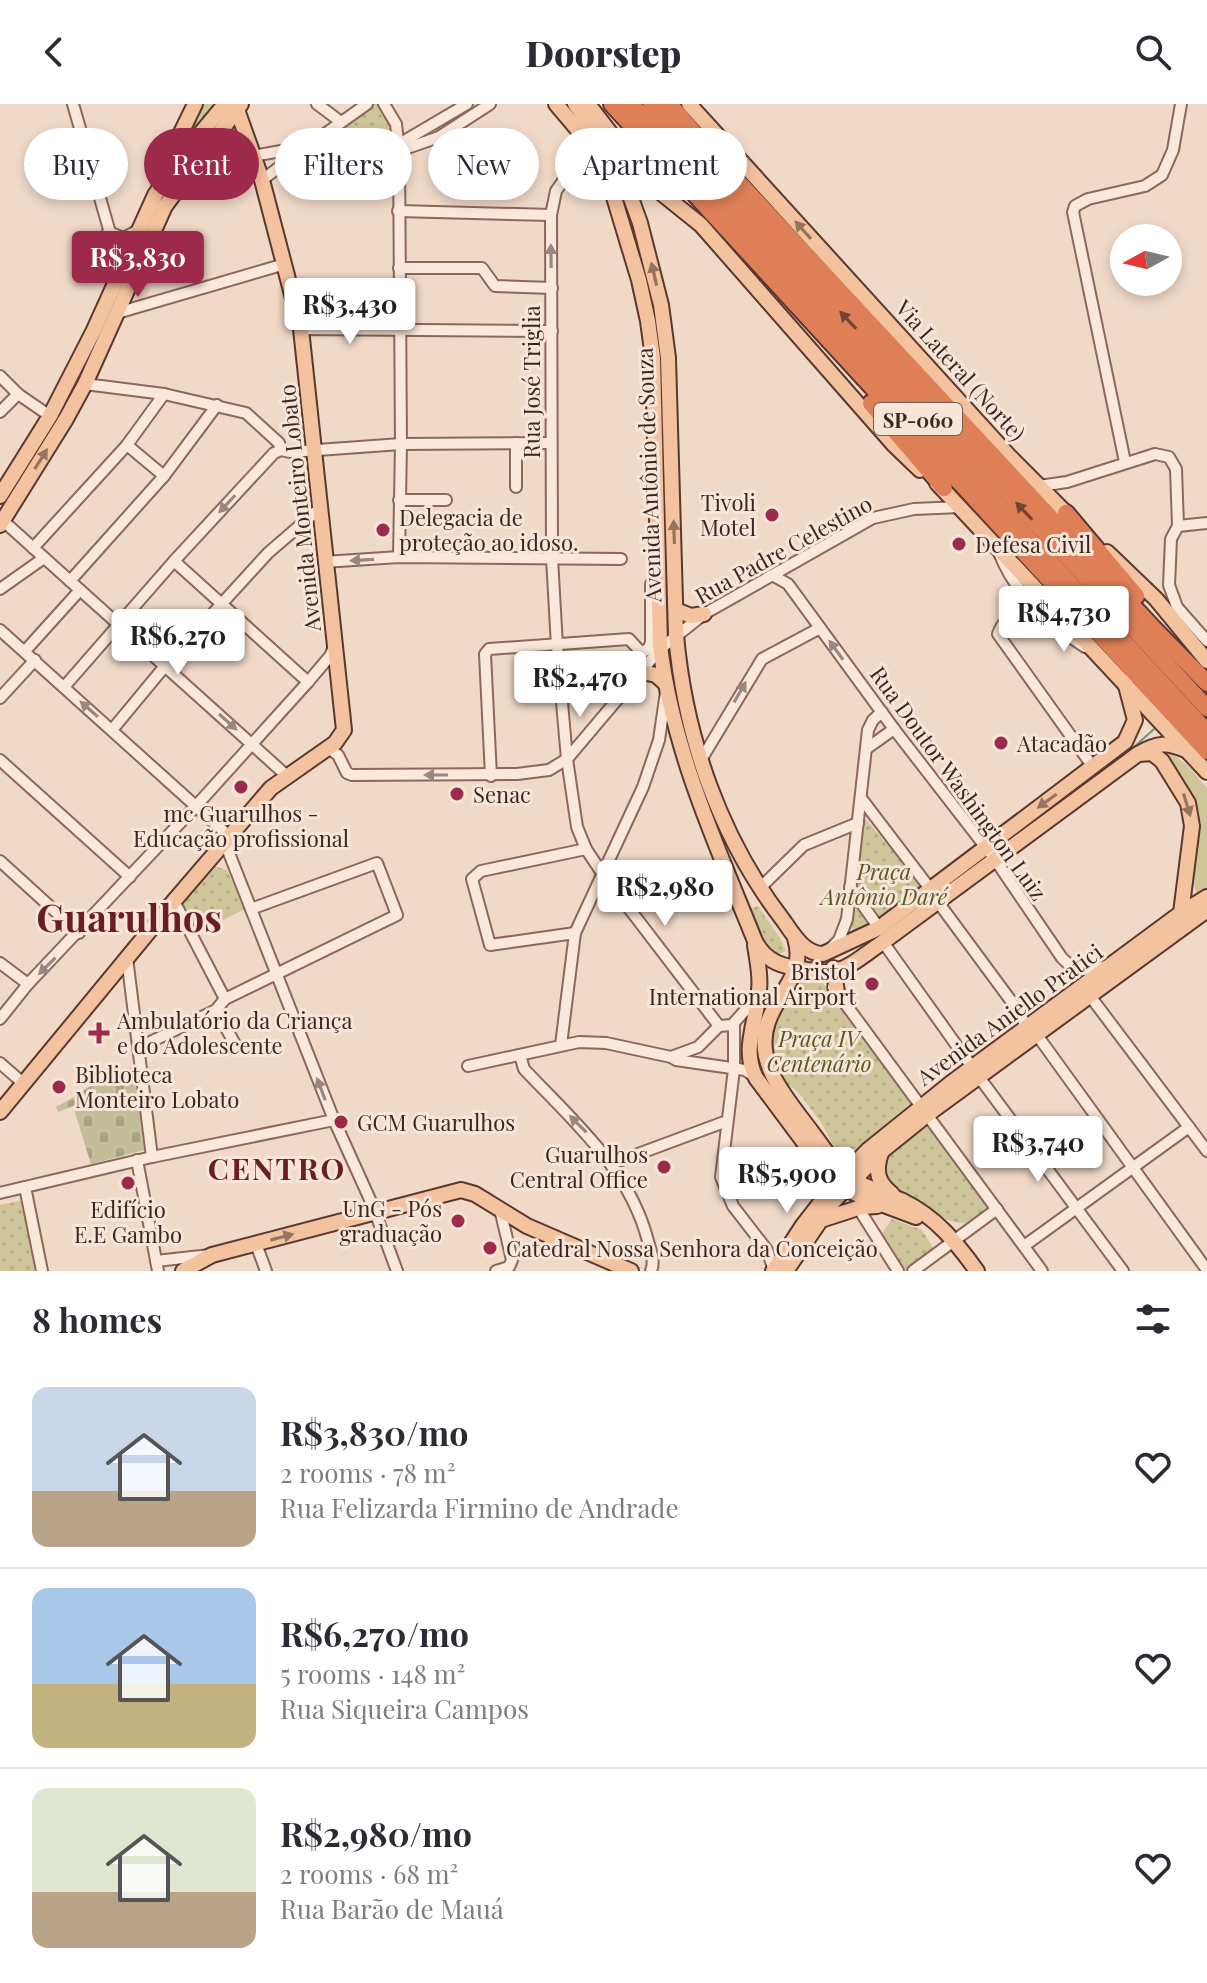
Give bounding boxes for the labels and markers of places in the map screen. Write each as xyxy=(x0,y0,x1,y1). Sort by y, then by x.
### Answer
pin: R$3,830 xyxy=(64,231,212,299)
pin: R$3,430 xyxy=(276,278,424,346)
place label: Tivoli Motel xyxy=(700,487,756,542)
place label: Delegacia de proteção ao idoso. xyxy=(399,502,579,557)
marker: Tivoli Motel xyxy=(763,506,781,524)
marker: Delegacia de proteção ao idoso. xyxy=(374,521,392,539)
place label: Defesa Civil xyxy=(975,529,1091,559)
marker: Defesa Civil xyxy=(950,535,968,553)
pin: R$4,730 xyxy=(990,586,1138,654)
pin: R$6,270 xyxy=(104,609,252,677)
pin: R$2,470 xyxy=(506,651,654,719)
place label: Atacadão xyxy=(1016,728,1107,758)
marker: Atacadão xyxy=(992,734,1010,752)
marker: mc Guarulhos - Educação profissional xyxy=(232,778,250,796)
place label: Senac xyxy=(473,779,531,809)
marker: Senac xyxy=(448,785,466,803)
place label: mc Guarulhos - Educação profissional xyxy=(133,798,349,853)
pin: R$2,980 xyxy=(591,860,739,928)
place label: Bristol International Airport xyxy=(649,956,857,1011)
marker: Bristol International Airport xyxy=(863,975,881,993)
place label: Ambulatório da Criança e do Adolescente xyxy=(116,1005,353,1060)
marker: Ambulatório da Criança e do Adolescente xyxy=(88,1022,110,1044)
place label: Biblioteca Monteiro Lobato xyxy=(75,1059,239,1114)
marker: Biblioteca Monteiro Lobato xyxy=(50,1078,68,1096)
place label: GCM Guarulhos xyxy=(357,1107,515,1137)
marker: GCM Guarulhos xyxy=(332,1113,350,1131)
pin: R$3,740 xyxy=(964,1116,1112,1184)
place label: Guarulhos Central Office xyxy=(510,1139,648,1194)
pin: R$5,900 xyxy=(713,1147,861,1215)
marker: Guarulhos Central Office xyxy=(655,1158,673,1176)
marker: Edifício E.E Gambo xyxy=(119,1174,137,1192)
place label: UnG - Pós graduação xyxy=(339,1193,442,1248)
place label: Edifício E.E Gambo xyxy=(74,1194,182,1249)
marker: UnG - Pós graduação xyxy=(449,1212,467,1230)
place label: Catedral Nossa Senhora da Conceição xyxy=(506,1233,878,1263)
marker: Catedral Nossa Senhora da Conceição xyxy=(481,1239,499,1257)

